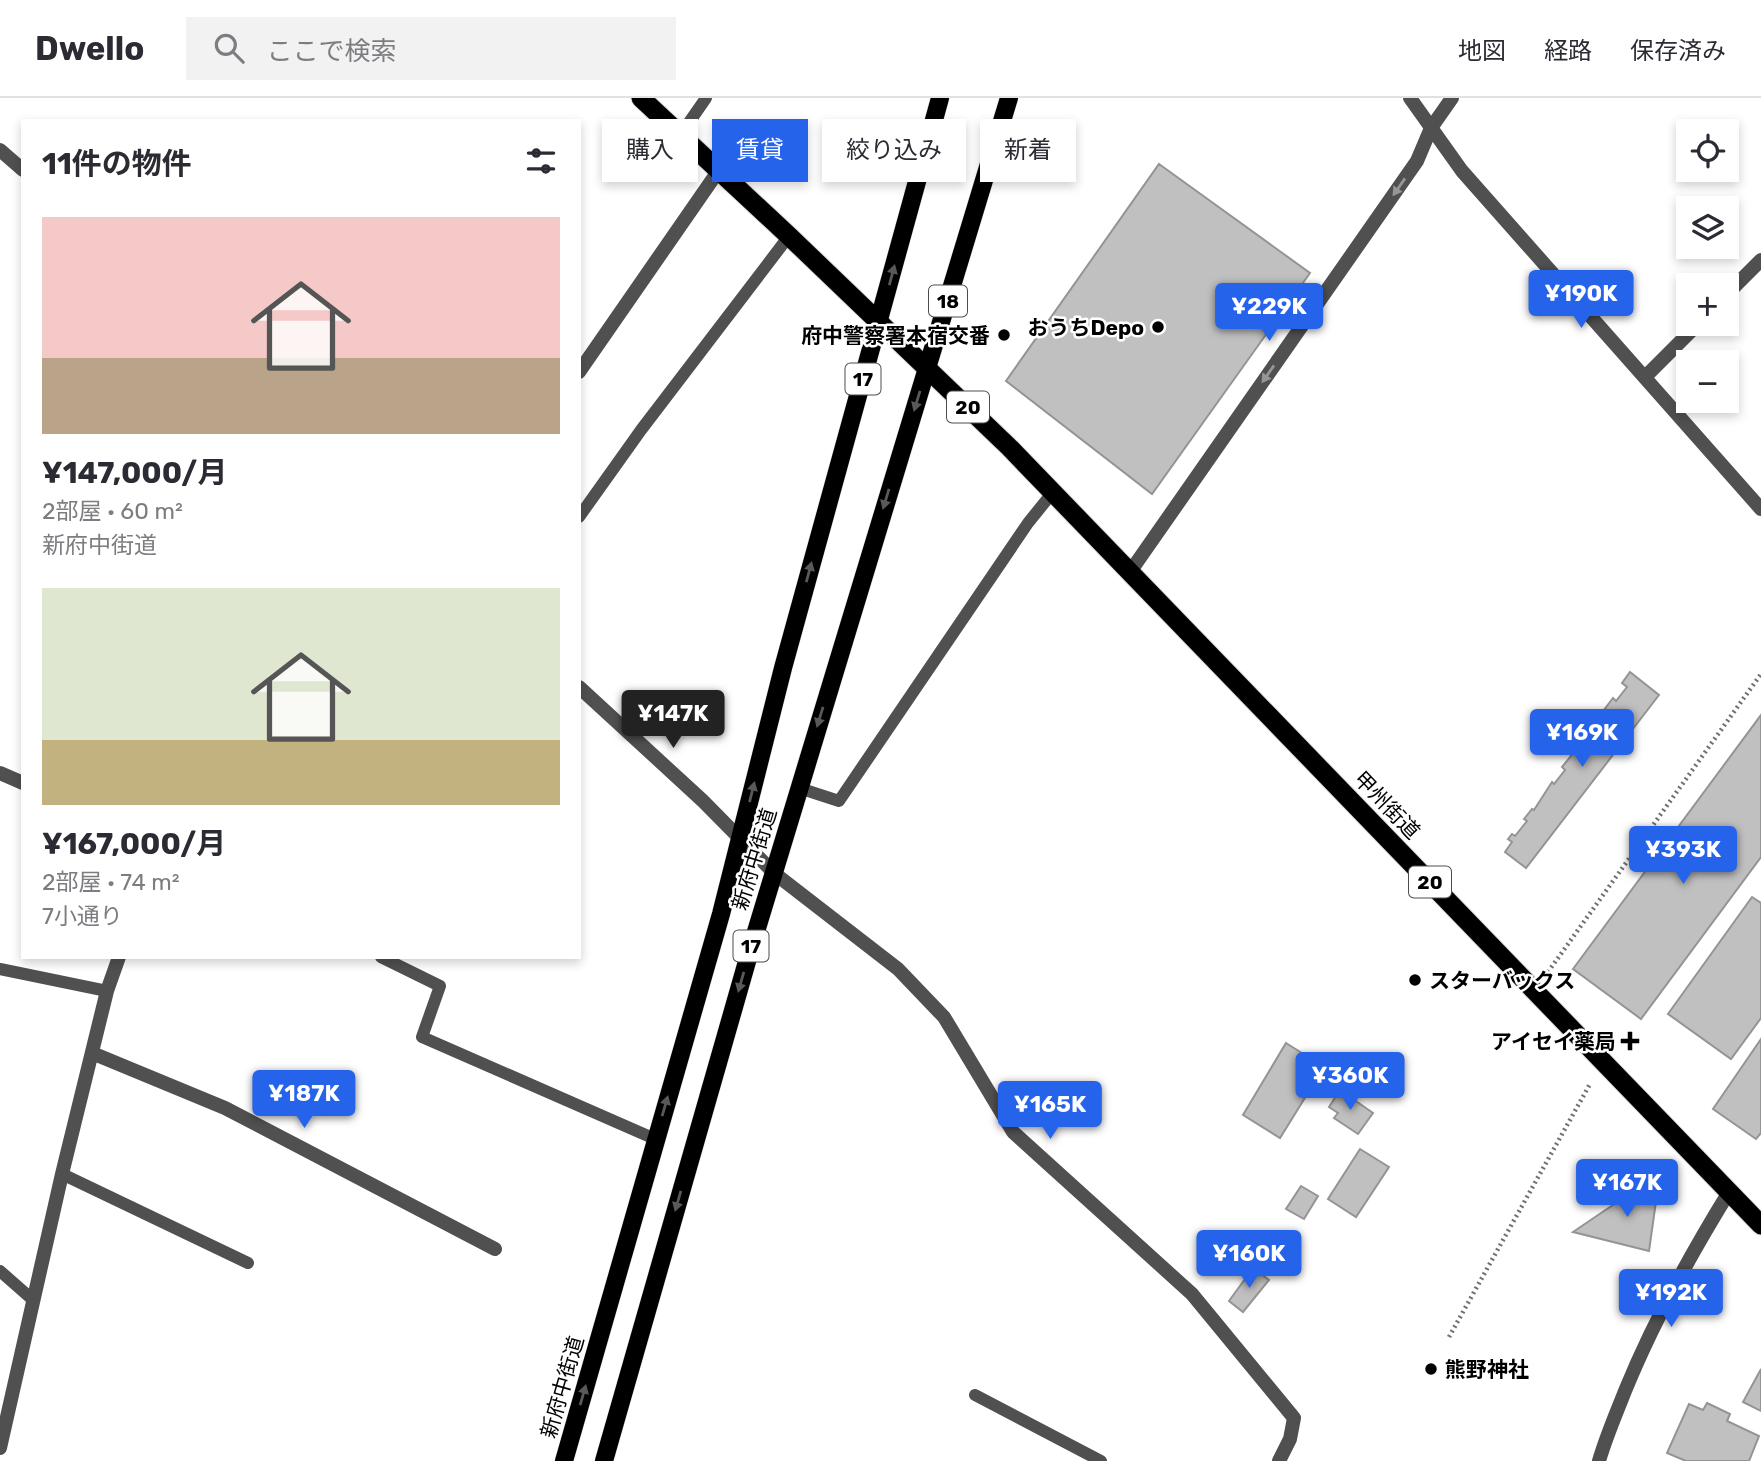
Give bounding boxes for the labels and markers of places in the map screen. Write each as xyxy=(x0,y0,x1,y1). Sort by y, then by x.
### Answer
pin: ¥190K xyxy=(1532,271,1630,330)
pin: ¥229K xyxy=(1220,284,1318,343)
place label: おうちDepo xyxy=(1027,315,1144,340)
marker: おうちDepo xyxy=(1150,319,1166,335)
place label: 府中警察署本宿交番 xyxy=(801,323,990,348)
marker: 府中警察署本宿交番 xyxy=(996,327,1012,343)
pin: ¥147K xyxy=(624,690,722,750)
pin: ¥169K xyxy=(1533,710,1631,769)
pin: ¥393K xyxy=(1634,826,1732,886)
place label: スターバックス xyxy=(1429,968,1575,993)
marker: スターバックス xyxy=(1407,972,1423,988)
place label: アイセイ薬局 xyxy=(1491,1029,1616,1054)
marker: アイセイ薬局 xyxy=(1622,1033,1638,1049)
pin: ¥360K xyxy=(1301,1052,1399,1112)
pin: ¥187K xyxy=(255,1070,353,1130)
pin: ¥165K xyxy=(1001,1082,1099,1141)
pin: ¥167K xyxy=(1578,1160,1676,1219)
pin: ¥160K xyxy=(1200,1230,1298,1290)
pin: ¥192K xyxy=(1622,1270,1720,1329)
place label: 熊野神社 xyxy=(1445,1357,1529,1382)
marker: 熊野神社 xyxy=(1423,1361,1439,1377)

